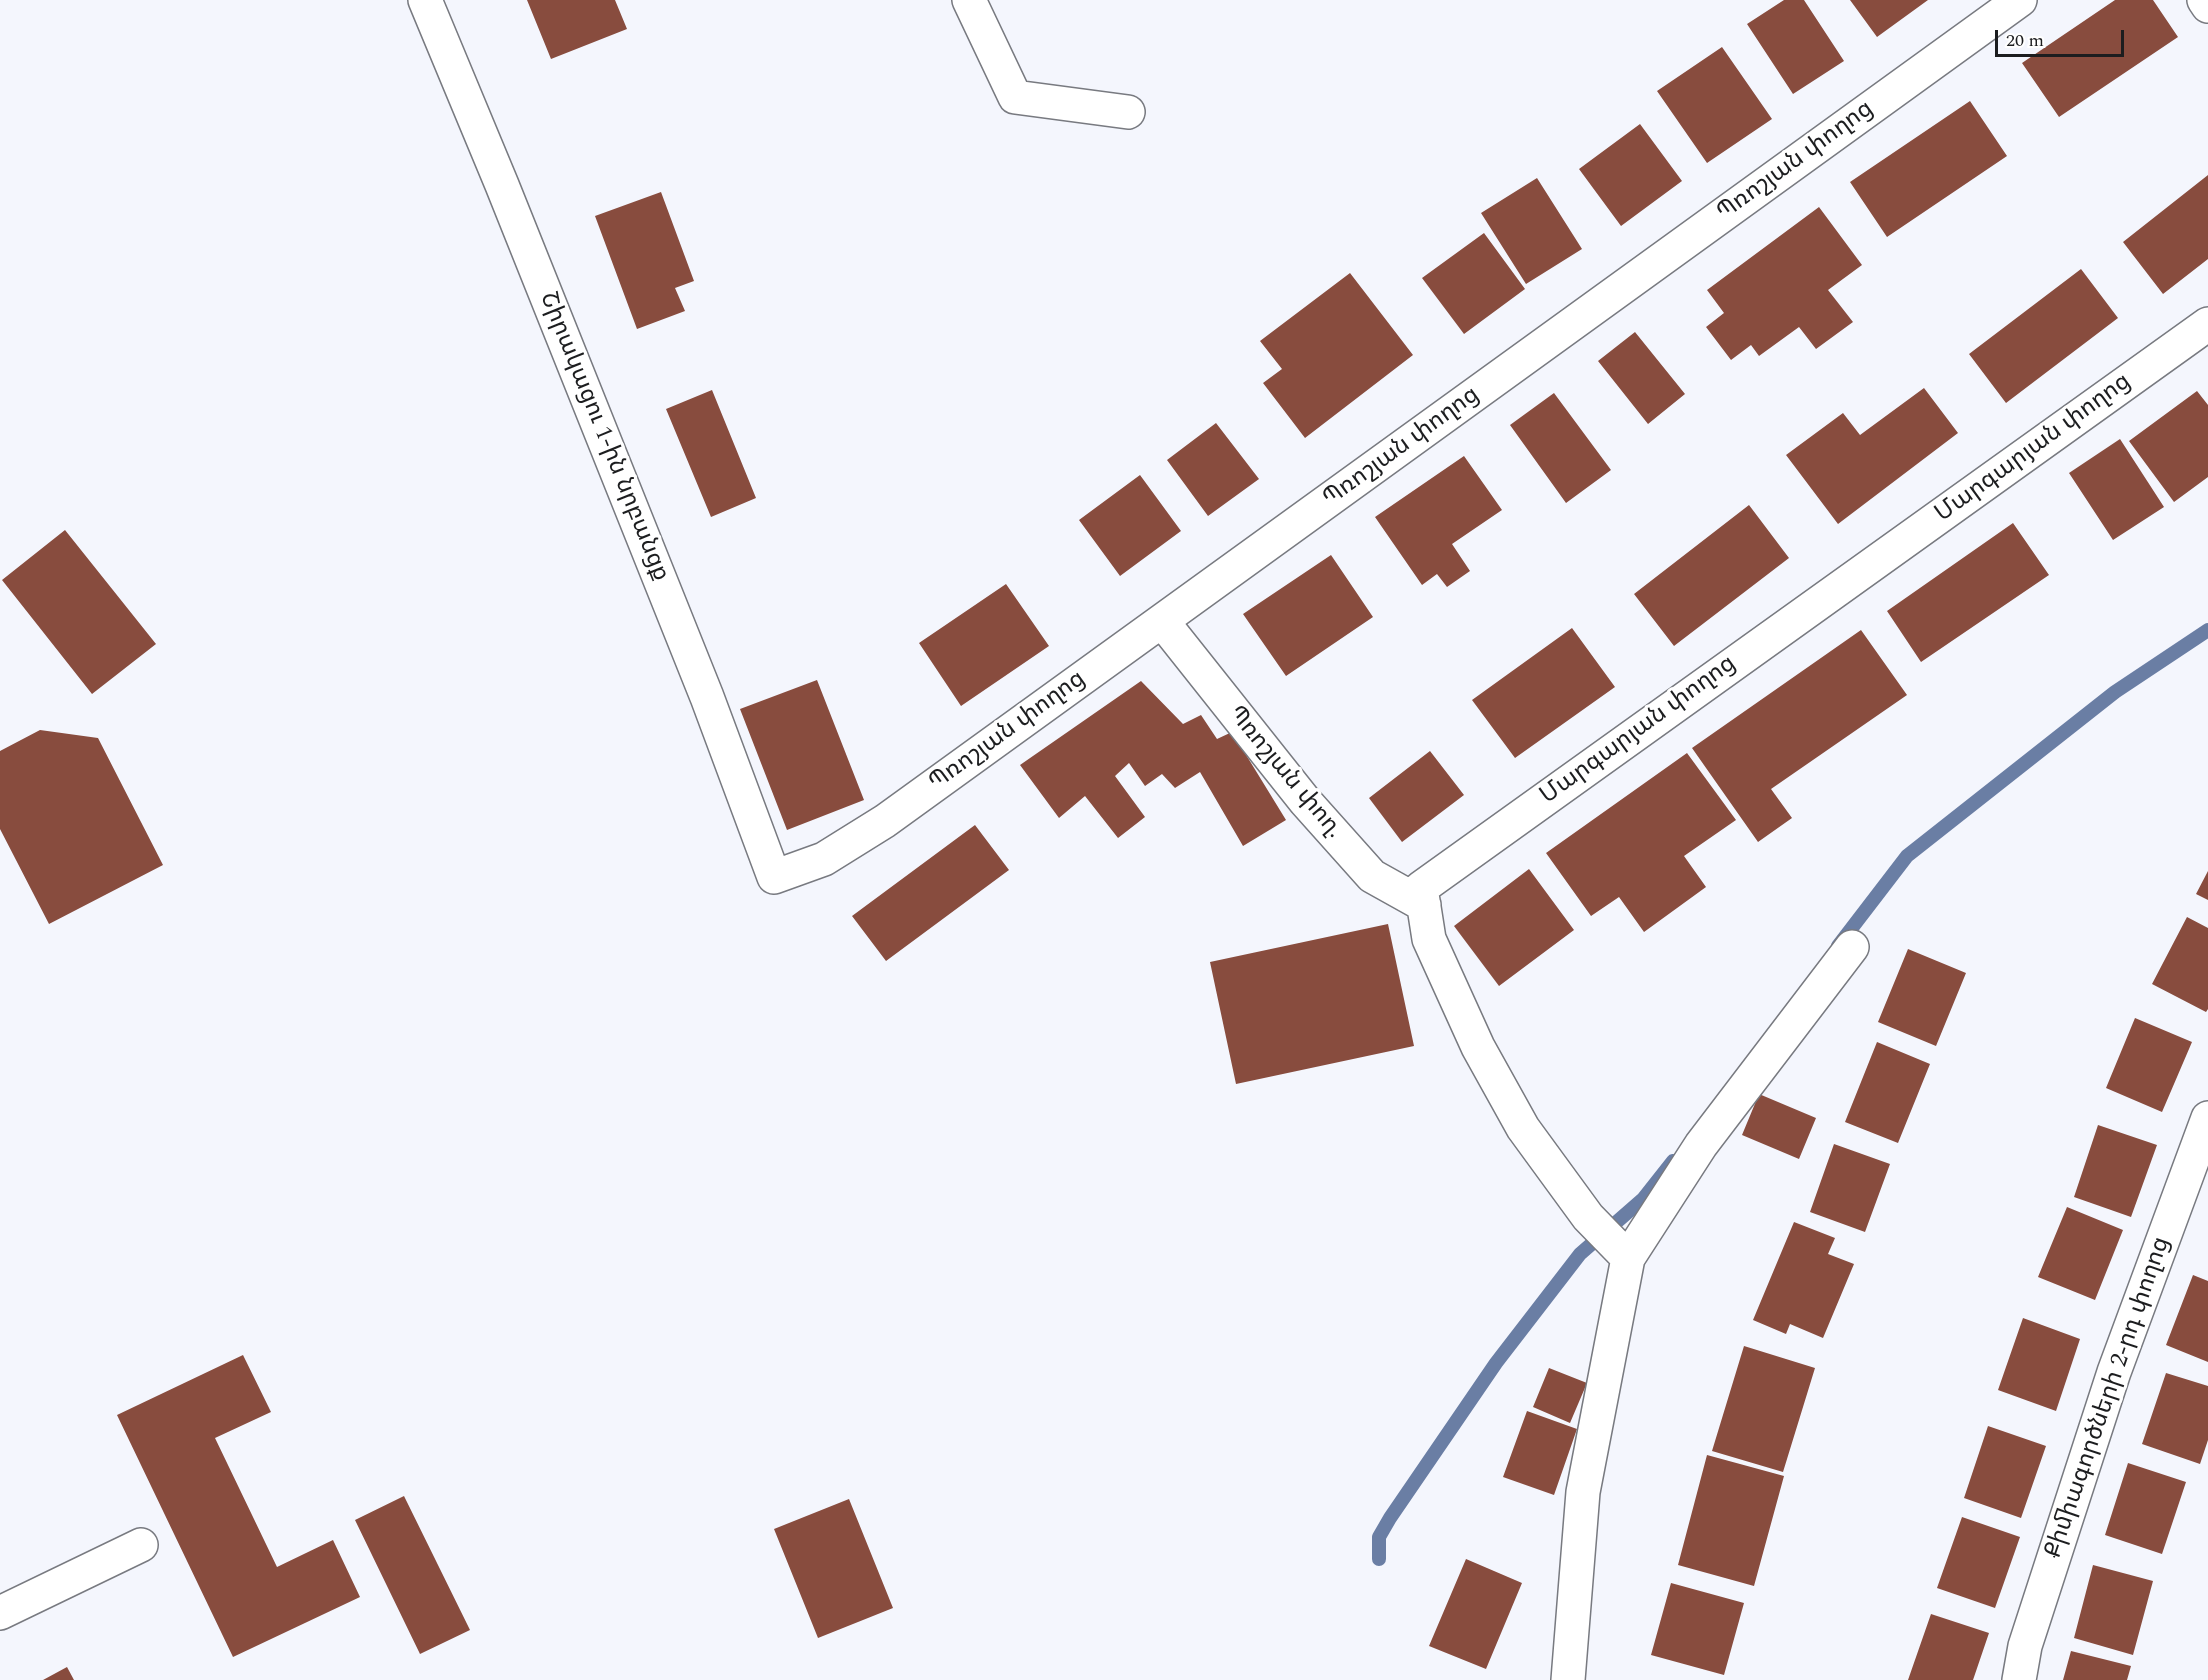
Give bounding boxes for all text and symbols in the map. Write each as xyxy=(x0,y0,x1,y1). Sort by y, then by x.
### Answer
scale bar xyxy=(1998,18,2127,56)
text: 20 m xyxy=(2006,27,2044,54)
street label: Պռոշյան փողոց xyxy=(1712,96,1880,228)
street label: Շիրակացու 1-ին նրբանցք xyxy=(532,288,674,586)
street label: Մարգարյան փողոց xyxy=(1931,368,2137,530)
street label: Պռոշյան փողոց xyxy=(1318,382,1486,514)
street label: Մարգարյան փողոց xyxy=(1536,650,1742,812)
street label: Պռոշյան փողոց xyxy=(924,666,1092,798)
street label: Պռոշյան փող. xyxy=(1220,701,1348,845)
street label: Քիմիագործների 2-րդ փողոց xyxy=(2040,1234,2178,1562)

